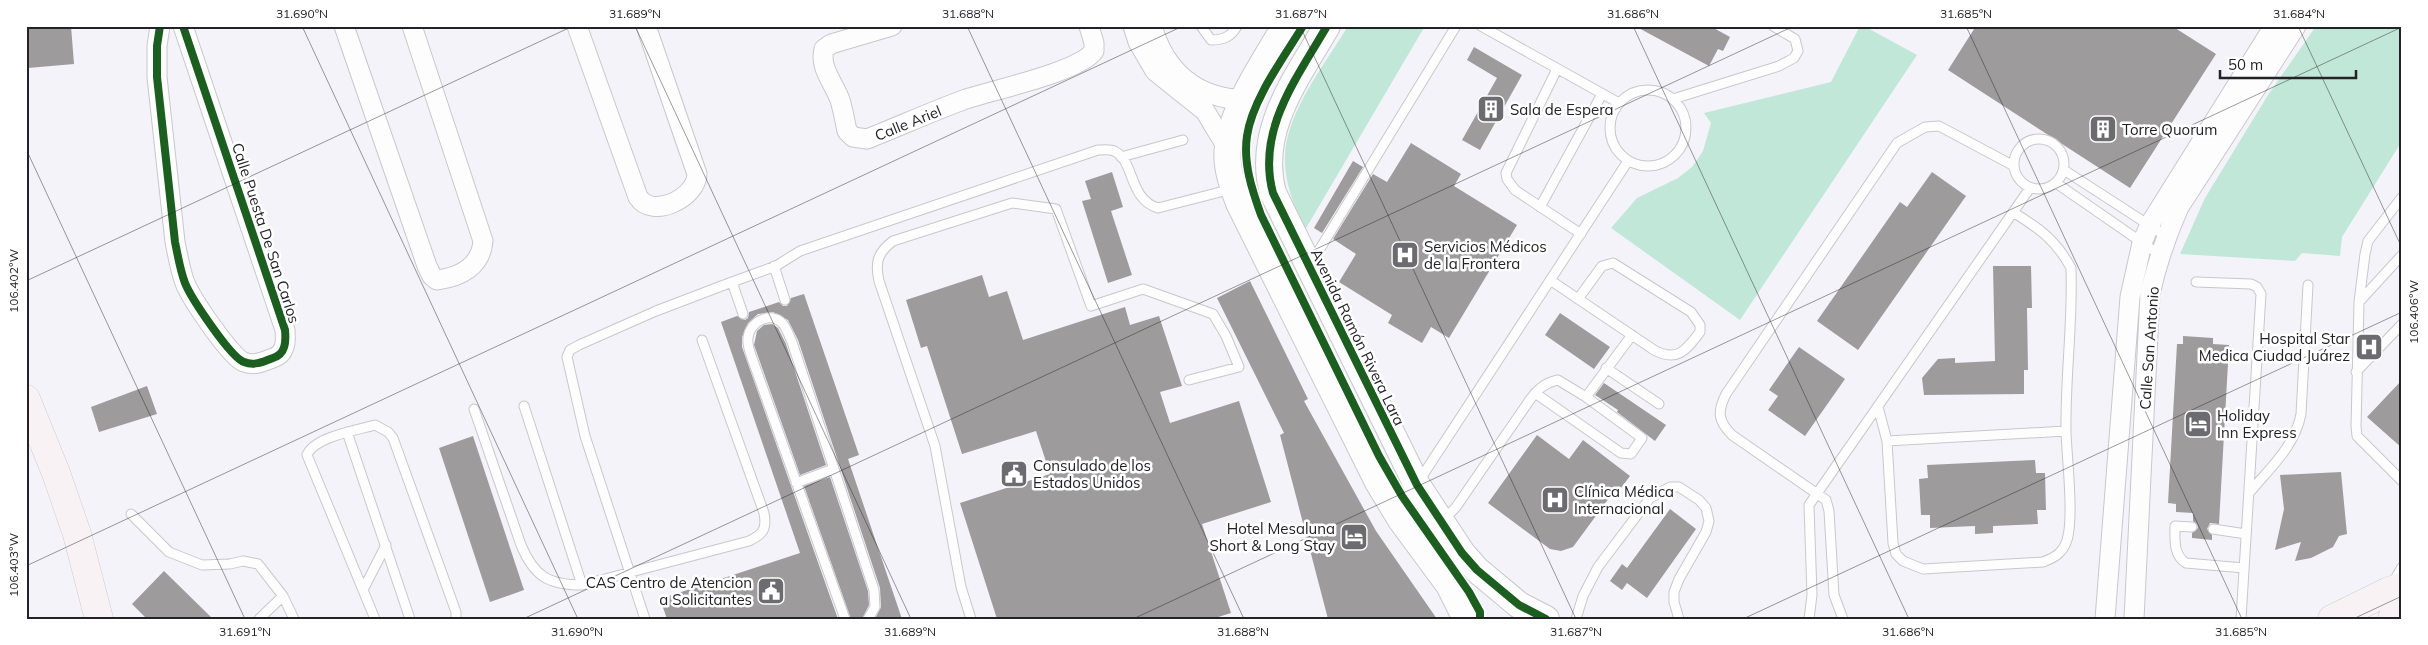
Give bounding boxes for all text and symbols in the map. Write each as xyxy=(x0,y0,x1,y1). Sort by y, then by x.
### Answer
text: 31.690°N xyxy=(276,6,328,21)
text: 31.689°N xyxy=(609,6,661,21)
text: 31.688°N xyxy=(942,6,994,21)
text: 31.687°N xyxy=(1275,6,1327,21)
text: 31.686°N xyxy=(1607,6,1659,21)
text: 31.685°N xyxy=(1940,6,1992,21)
text: 31.684°N xyxy=(2273,6,2325,21)
scale bar xyxy=(2220,48,2357,80)
text: 50 m xyxy=(2228,55,2263,74)
building icon: Sala de Espera xyxy=(1476,94,1506,124)
place label: Sala de Espera xyxy=(1510,100,1614,119)
street label: Calle Ariel xyxy=(872,101,944,145)
building icon: Torre Quorum xyxy=(2088,114,2118,144)
place label: Torre Quorum xyxy=(2122,120,2217,139)
street label: Calle Puesta De San Carlos xyxy=(228,140,304,326)
place label: Servicios Médicos de la Frontera xyxy=(1424,237,1547,273)
hospital icon: Servicios Médicos de la Frontera xyxy=(1390,240,1420,270)
street label: Avenida Ramón Rivera Lara xyxy=(1307,245,1409,429)
text: 106.402°W xyxy=(6,249,21,313)
text: 106.406°W xyxy=(2406,280,2421,344)
street label: Calle San Antonio xyxy=(2135,286,2163,410)
place label: Hospital Star Medica Ciudad Juárez xyxy=(2199,329,2351,365)
hospital icon: Hospital Star Medica Ciudad Juárez xyxy=(2354,332,2384,362)
place label: Holiday Inn Express xyxy=(2217,406,2297,442)
hotel icon: Holiday Inn Express xyxy=(2183,409,2213,439)
place label: Consulado de los Estados Unidos xyxy=(1033,456,1151,492)
public building icon: Consulado de los Estados Unidos xyxy=(999,459,1029,489)
place label: Clínica Médica Internacional xyxy=(1574,482,1674,518)
hospital icon: Clínica Médica Internacional xyxy=(1540,485,1570,515)
place label: Hotel Mesaluna Short & Long Stay xyxy=(1209,519,1335,555)
hotel icon: Hotel Mesaluna Short & Long Stay xyxy=(1339,522,1369,552)
text: 106.403°W xyxy=(6,533,21,597)
place label: CAS Centro de Atencion a Solicitantes xyxy=(586,573,752,609)
public building icon: CAS Centro de Atencion a Solicitantes xyxy=(756,576,786,606)
text: 31.691°N xyxy=(219,624,271,639)
text: 31.690°N xyxy=(551,624,603,639)
text: 31.689°N xyxy=(884,624,936,639)
text: 31.688°N xyxy=(1217,624,1269,639)
text: 31.687°N xyxy=(1550,624,1602,639)
text: 31.686°N xyxy=(1882,624,1934,639)
text: 31.685°N xyxy=(2215,624,2267,639)

